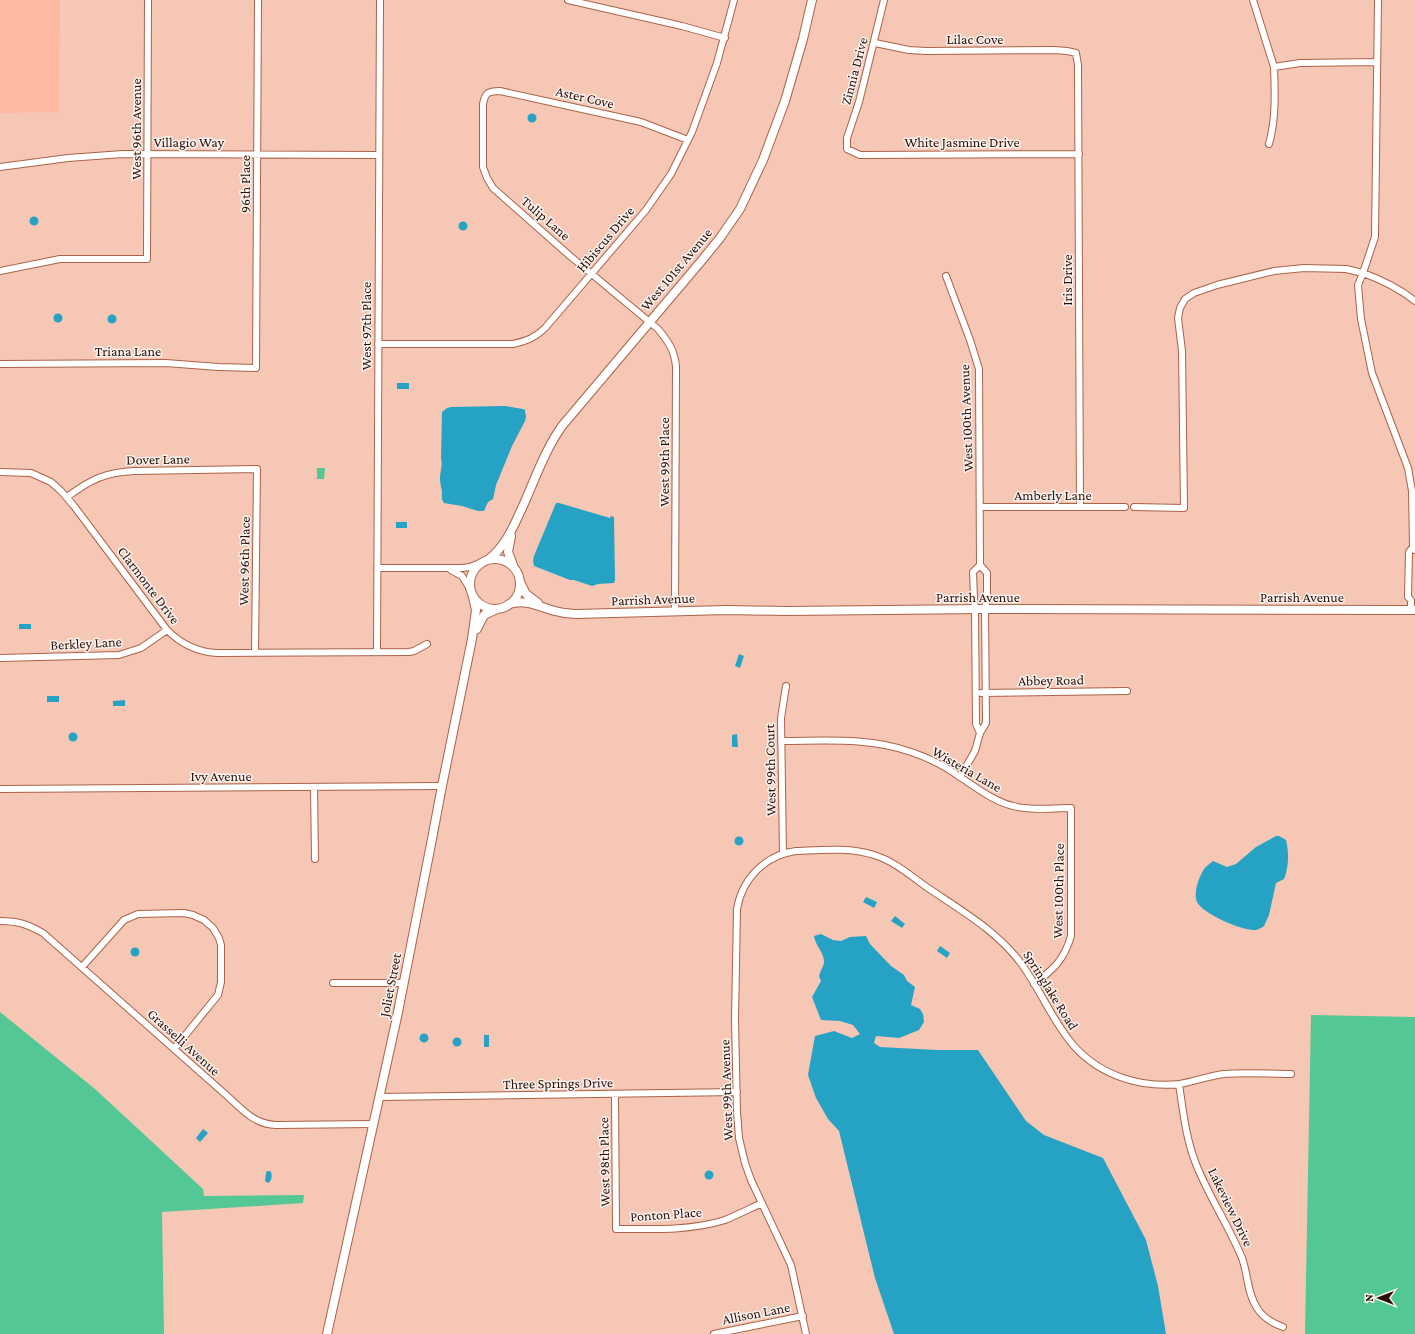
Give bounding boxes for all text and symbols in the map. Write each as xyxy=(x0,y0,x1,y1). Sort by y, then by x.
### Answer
street label: Lilac Cove xyxy=(947,31,1003,47)
street label: Zinnia Drive xyxy=(837,35,871,107)
street label: West 96th Avenue xyxy=(128,78,144,180)
street label: Aster Cove xyxy=(554,83,616,111)
street label: Villagio Way xyxy=(154,134,225,150)
street label: White Jasmine Drive xyxy=(904,134,1020,150)
street label: 96th Place xyxy=(237,155,253,213)
street label: Tulip Lane xyxy=(518,192,574,244)
street label: Hibiscus Drive xyxy=(573,203,637,275)
street label: West 101st Avenue xyxy=(637,225,715,313)
street label: Iris Drive xyxy=(1059,254,1075,306)
street label: West 97th Place xyxy=(358,282,374,370)
street label: Triana Lane xyxy=(95,343,161,359)
street label: West 100th Avenue xyxy=(956,364,976,472)
street label: West 99th Place xyxy=(656,417,672,507)
street label: Dover Lane xyxy=(126,450,190,468)
street label: Amberly Lane xyxy=(1014,487,1092,503)
street label: West 96th Place xyxy=(235,516,253,606)
street label: Clarmonte Drive xyxy=(115,543,183,627)
street label: Parrish Avenue xyxy=(936,589,1020,605)
street label: Parrish Avenue xyxy=(1260,589,1344,605)
street label: Parrish Avenue xyxy=(611,590,695,608)
street label: Berkley Lane xyxy=(50,633,122,653)
street label: Abbey Road xyxy=(1018,671,1085,689)
street label: West 99th Court xyxy=(761,723,779,816)
street label: Wisteria Lane xyxy=(929,743,1005,795)
street label: Ivy Avenue xyxy=(190,768,252,784)
street label: West 100th Place xyxy=(1049,843,1067,939)
street label: Springlake Road xyxy=(1020,947,1082,1033)
street label: Joliet Street xyxy=(376,951,404,1020)
street label: Grasselli Avenue xyxy=(144,1005,224,1079)
street label: West 99th Avenue xyxy=(716,1039,736,1141)
street label: Three Springs Drive xyxy=(503,1074,613,1092)
street label: West 98th Place xyxy=(595,1117,613,1207)
street label: Lakeview Drive xyxy=(1205,1165,1257,1249)
street label: Ponton Place xyxy=(630,1204,702,1224)
north arrow xyxy=(1359,1278,1399,1318)
text: N xyxy=(1363,1294,1375,1302)
street label: Allison Lane xyxy=(721,1299,791,1327)

